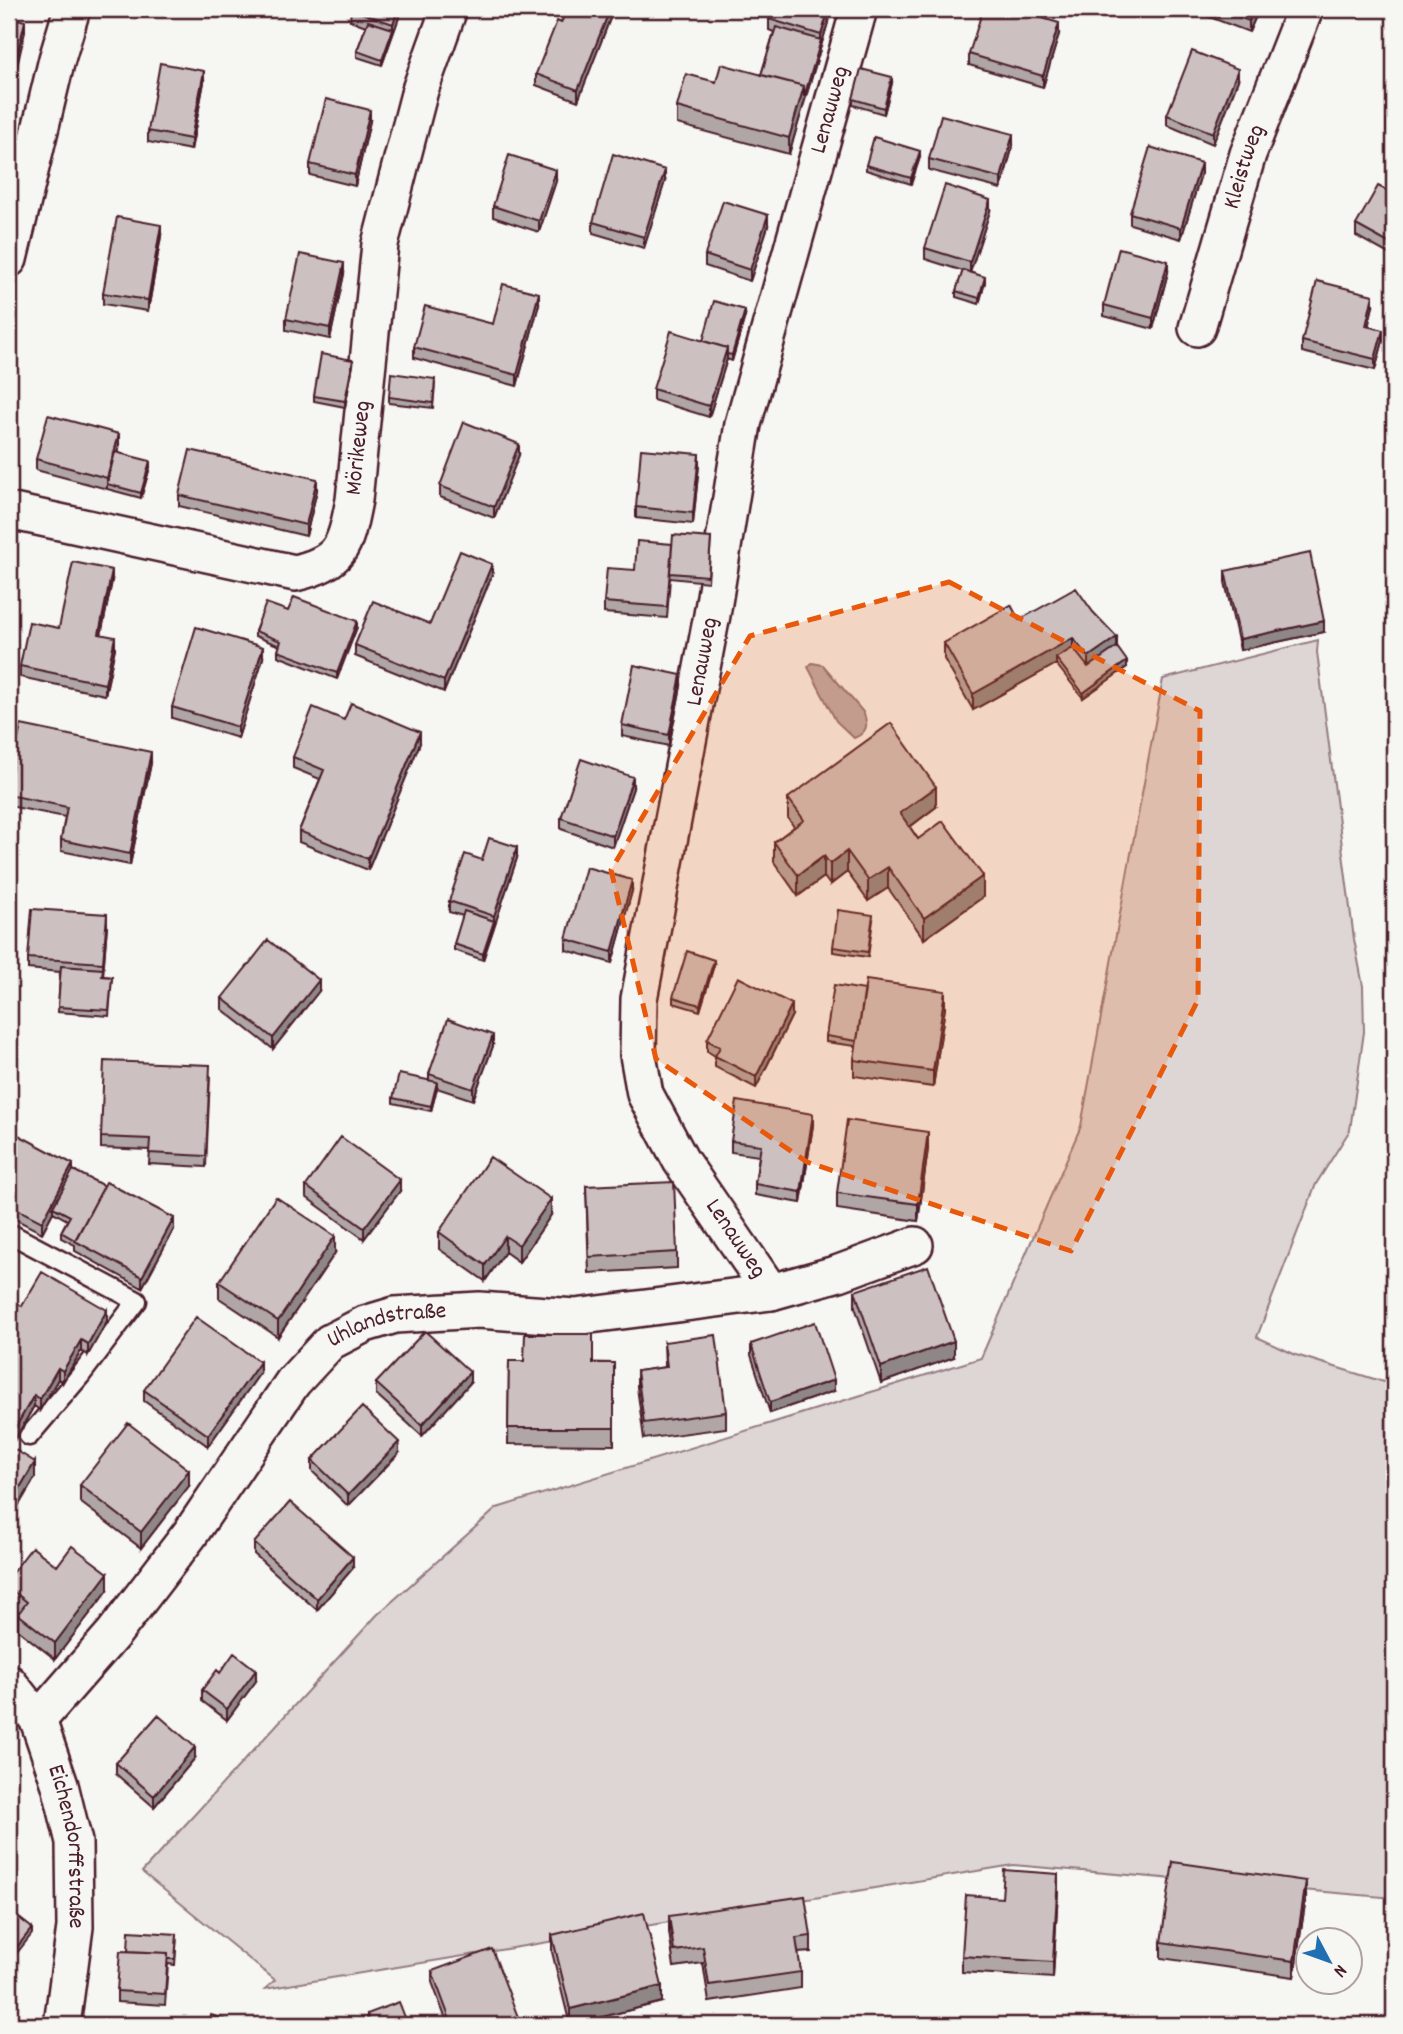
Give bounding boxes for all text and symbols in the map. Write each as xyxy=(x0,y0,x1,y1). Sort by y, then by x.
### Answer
street label: Lenauweg xyxy=(802,62,859,158)
street label: Kleistweg xyxy=(1216,120,1275,213)
street label: Mörikeweg xyxy=(338,399,381,497)
street label: Lenauweg xyxy=(678,614,728,709)
street label: Lenauweg xyxy=(696,1192,774,1286)
street label: Uhlandstraße xyxy=(321,1295,447,1358)
street label: Eichendorffstraße xyxy=(37,1760,92,1929)
north arrow xyxy=(1294,1926,1364,1996)
text: N xyxy=(1326,1957,1352,1982)

